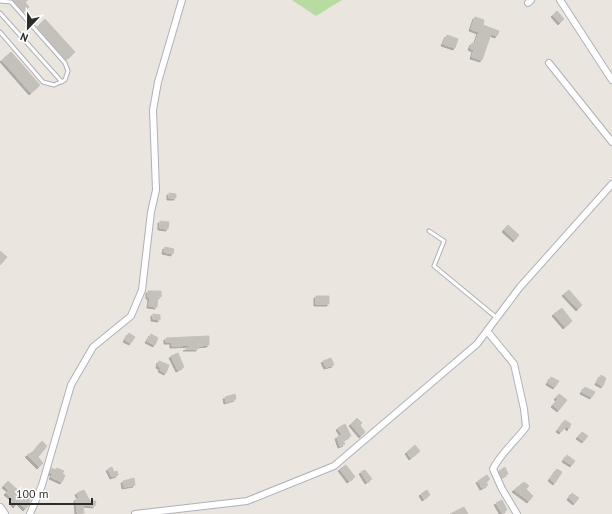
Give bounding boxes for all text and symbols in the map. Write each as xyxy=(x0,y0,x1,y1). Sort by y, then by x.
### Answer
north arrow xyxy=(8,8,48,48)
text: N xyxy=(18,29,30,45)
scale bar xyxy=(10,480,92,506)
text: 100 m xyxy=(16,486,49,501)

